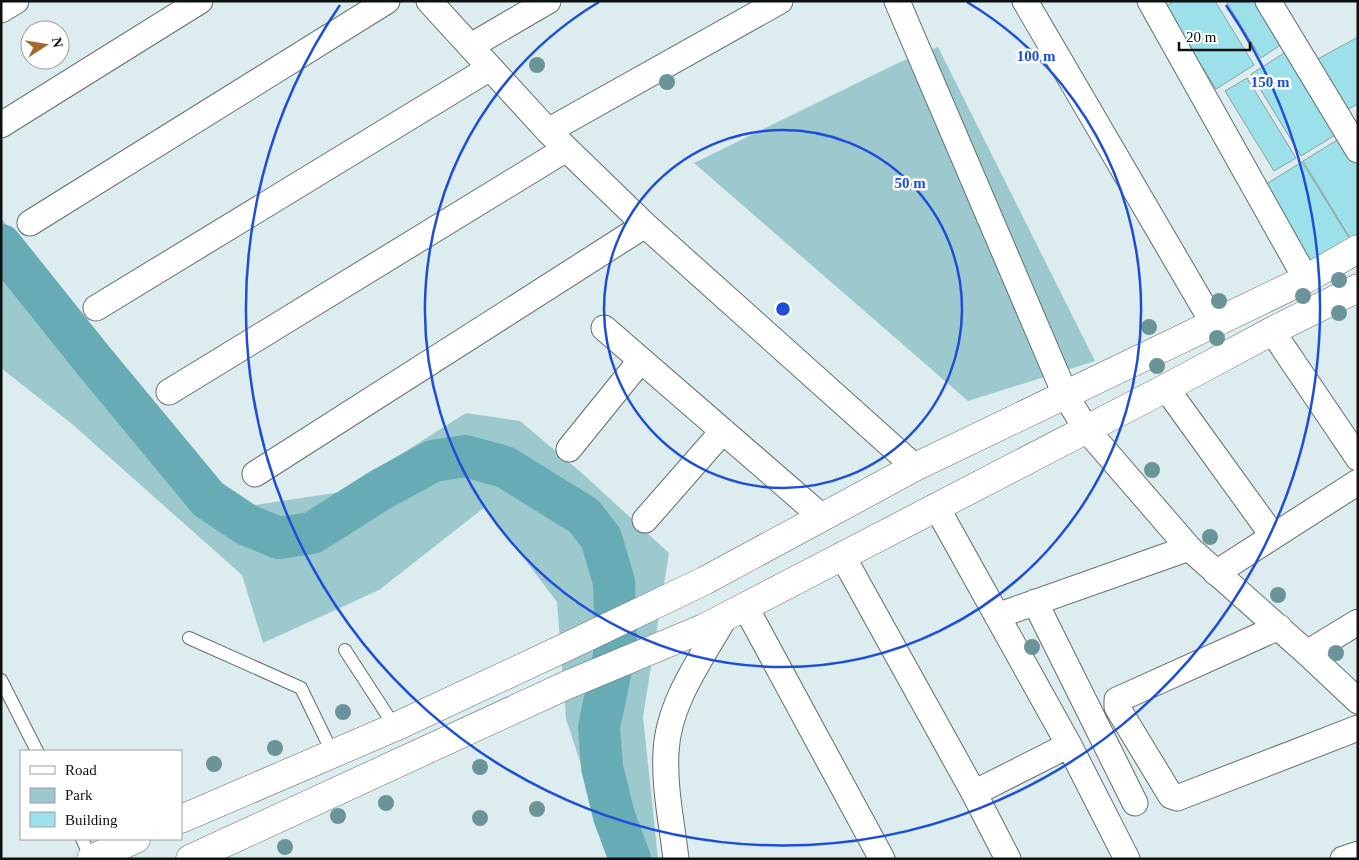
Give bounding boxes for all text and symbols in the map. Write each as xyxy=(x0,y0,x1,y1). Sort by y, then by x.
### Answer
north arrow xyxy=(20,20,70,70)
scale bar xyxy=(1179,20,1250,52)
text: 20 m xyxy=(1186,29,1217,45)
text: N xyxy=(49,36,66,49)
text: 100 m xyxy=(1017,48,1056,64)
text: 150 m xyxy=(1251,74,1290,90)
text: 50 m xyxy=(894,175,926,191)
centre of rings xyxy=(774,300,792,318)
legend xyxy=(20,750,182,840)
text: Road xyxy=(65,762,97,778)
text: Park xyxy=(65,787,93,803)
text: Building xyxy=(65,812,118,828)

